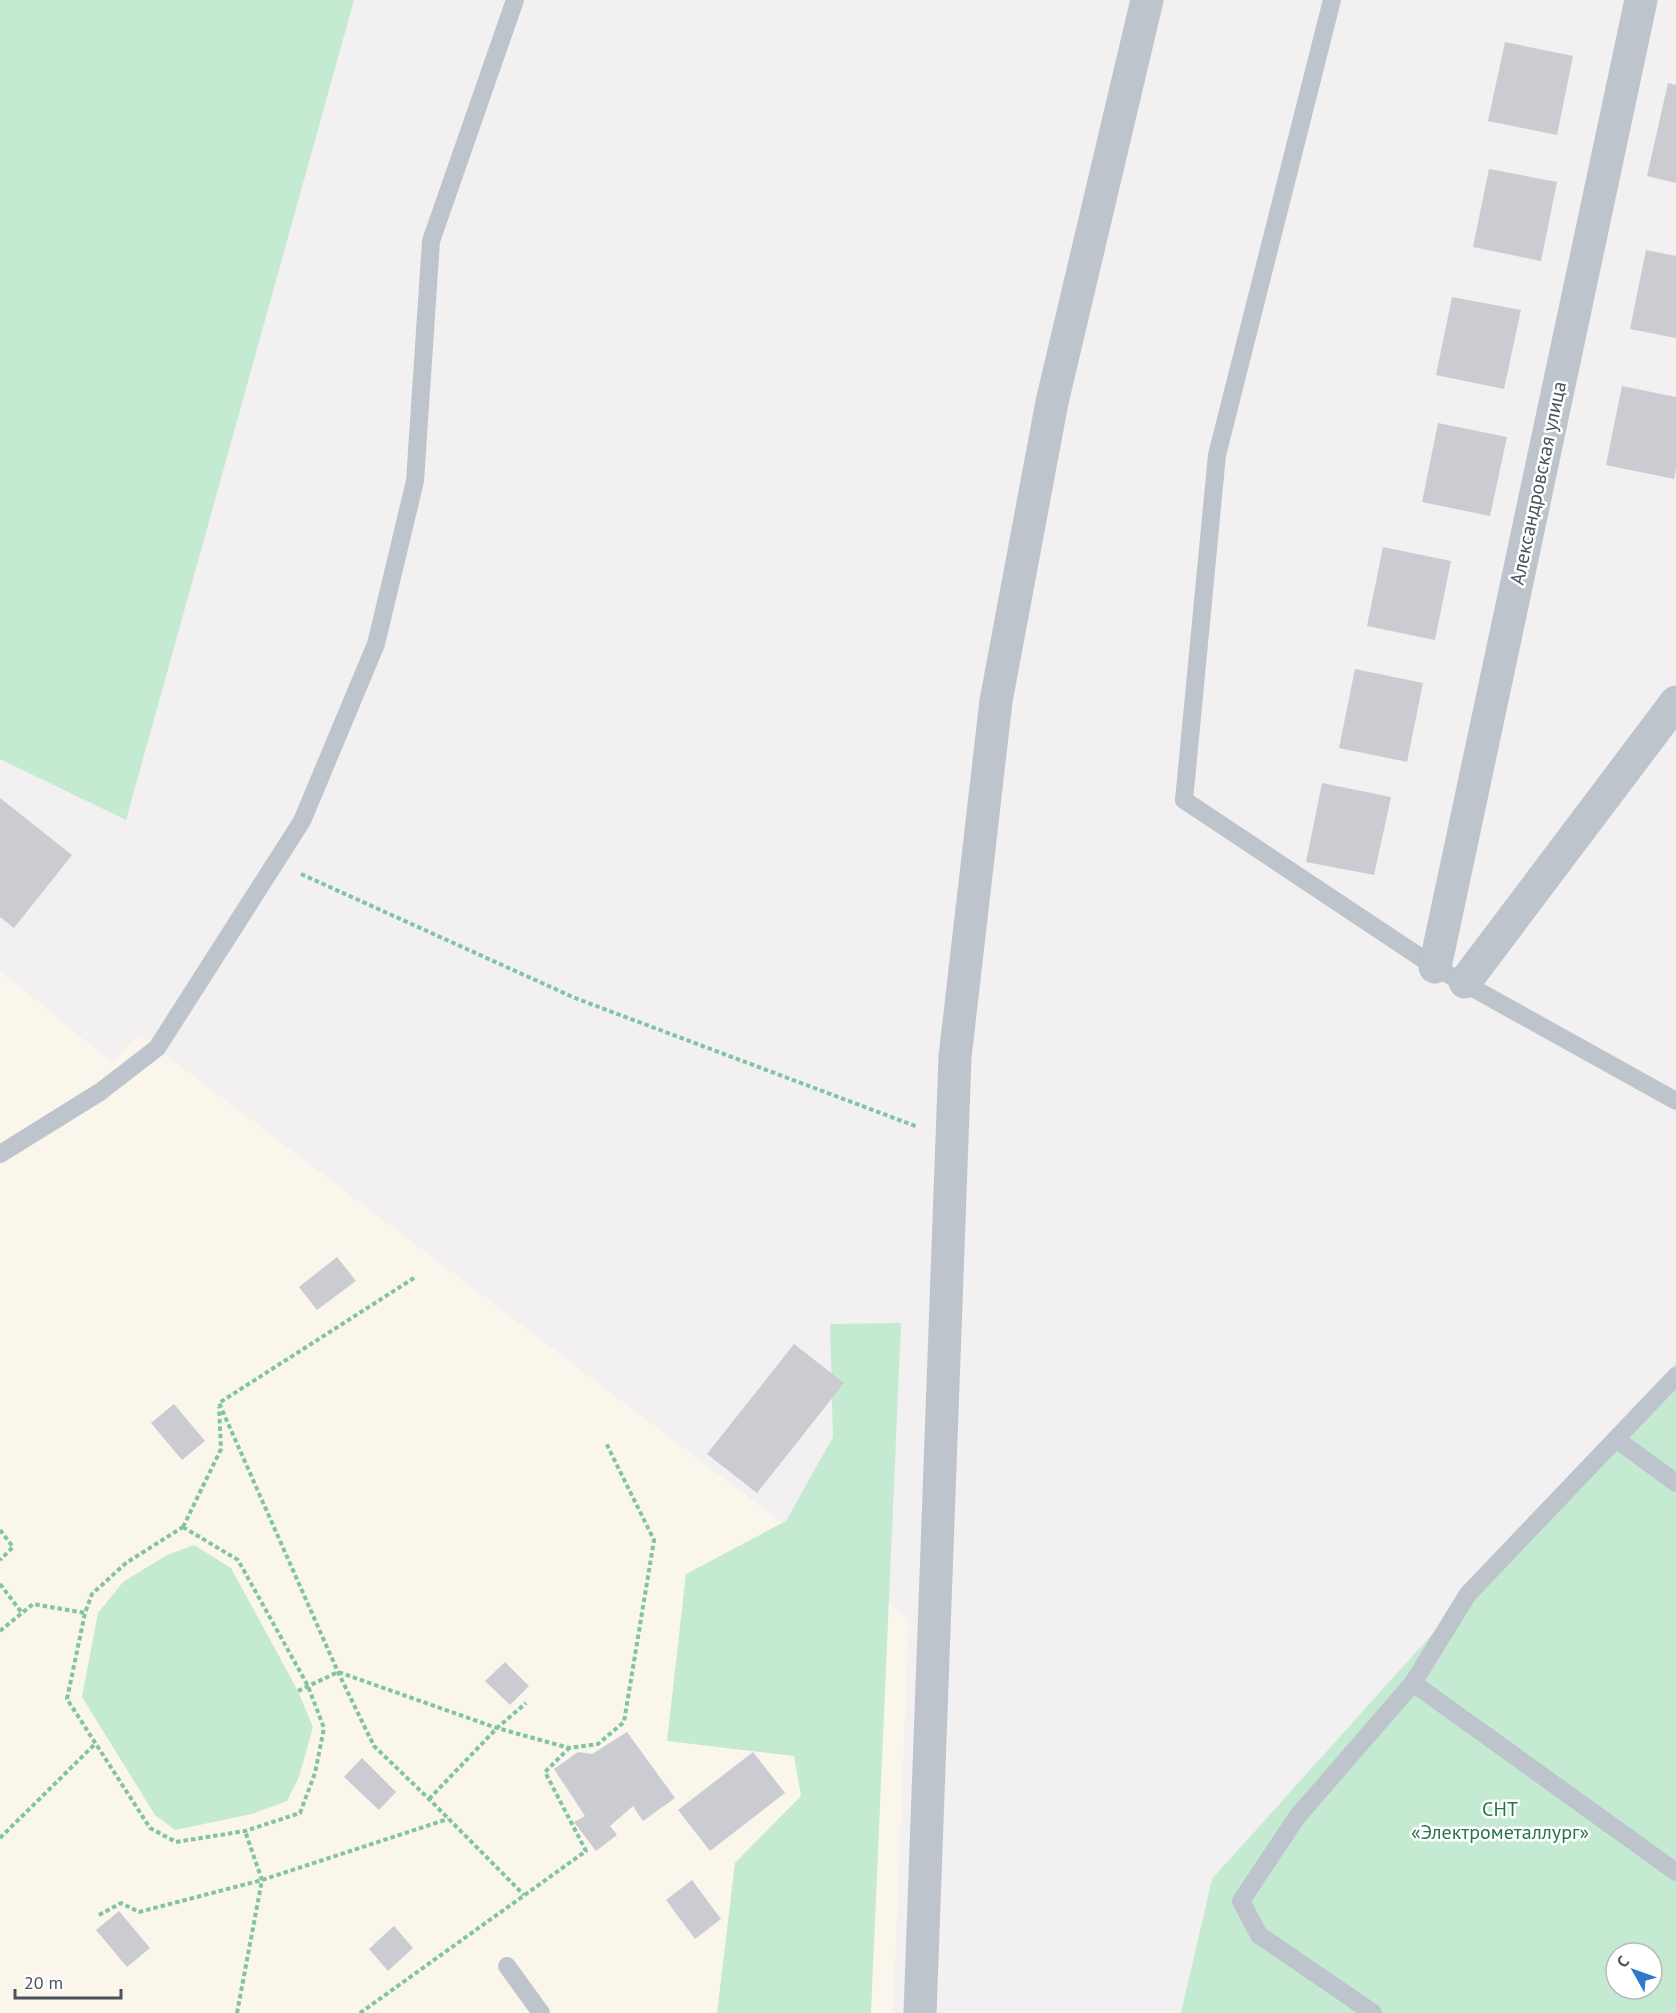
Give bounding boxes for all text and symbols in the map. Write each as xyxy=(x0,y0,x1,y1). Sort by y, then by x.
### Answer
street label: Александровская улица xyxy=(1504,379,1572,587)
park label: СНТ «Электрометаллург» xyxy=(1411,1796,1589,1845)
north arrow xyxy=(1604,1941,1664,2001)
text: С xyxy=(1612,1951,1633,1971)
scale bar xyxy=(15,1962,122,2000)
text: 20 m xyxy=(24,1971,63,1994)

